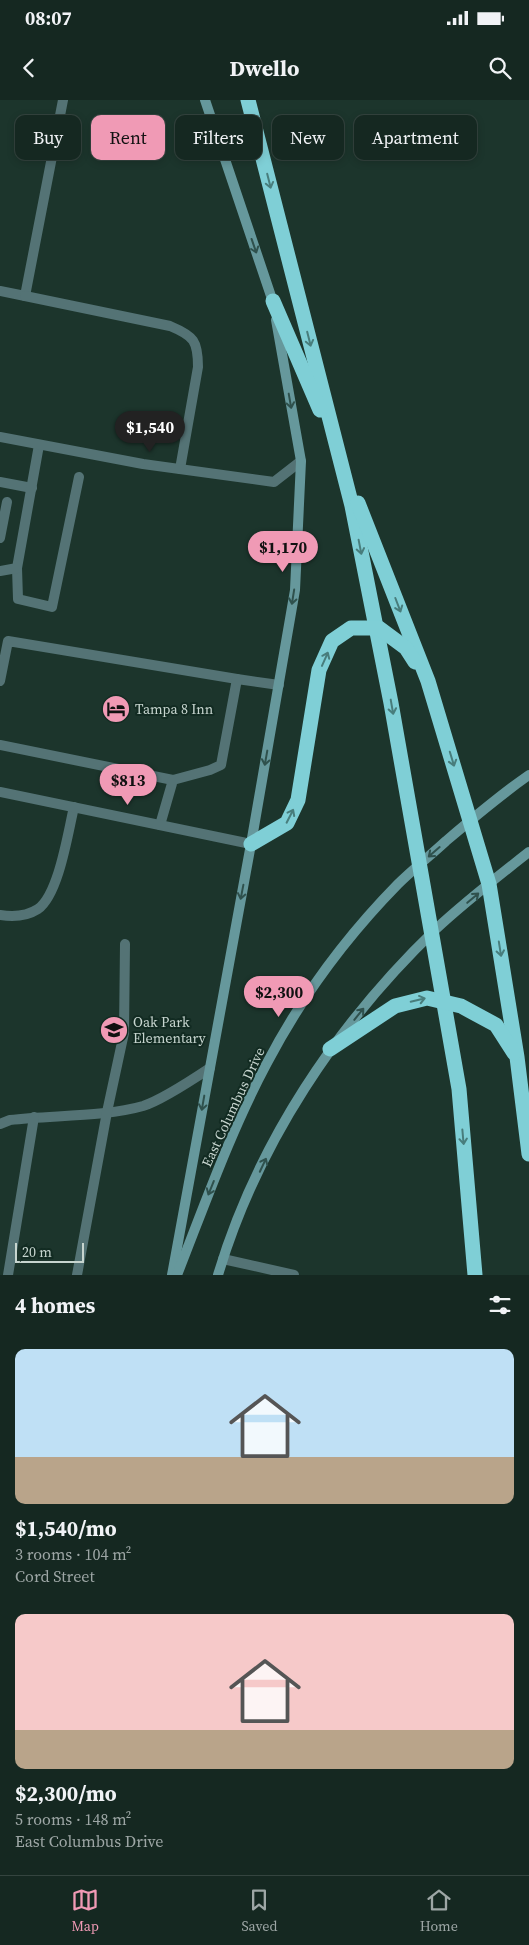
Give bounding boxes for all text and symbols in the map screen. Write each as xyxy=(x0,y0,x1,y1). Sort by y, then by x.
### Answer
text: 08:07 xyxy=(25,5,72,31)
text: Dwello xyxy=(229,53,300,83)
icon: back xyxy=(15,54,43,82)
icon: search xyxy=(486,54,514,82)
chip: Buy xyxy=(15,115,81,160)
chip: Rent xyxy=(91,115,165,160)
chip: Filters xyxy=(175,115,262,160)
chip: New xyxy=(272,115,344,160)
chip: Apartment xyxy=(354,115,477,160)
one-way arrow xyxy=(265,173,274,189)
one-way arrow xyxy=(250,237,260,253)
one-way arrow xyxy=(305,330,314,346)
one-way arrow xyxy=(286,393,296,409)
pin: $1,540 xyxy=(109,410,191,453)
text: $1,540 xyxy=(126,416,174,438)
pin: $1,170 xyxy=(242,530,324,573)
text: $1,170 xyxy=(259,536,307,558)
one-way arrow xyxy=(356,539,365,555)
one-way arrow xyxy=(288,589,298,605)
one-way arrow xyxy=(394,597,403,612)
one-way arrow xyxy=(320,652,330,667)
hotel icon: Tampa 8 Inn xyxy=(101,694,131,724)
one-way arrow xyxy=(387,698,397,714)
place label: Tampa 8 Inn xyxy=(135,699,214,719)
one-way arrow xyxy=(261,749,271,765)
one-way arrow xyxy=(447,750,457,766)
pin: $813 xyxy=(98,764,158,806)
text: $813 xyxy=(111,769,145,791)
one-way arrow xyxy=(285,809,295,824)
one-way arrow xyxy=(427,847,440,858)
one-way arrow xyxy=(237,883,247,899)
one-way arrow xyxy=(466,892,479,903)
one-way arrow xyxy=(495,941,505,957)
pin: $2,300 xyxy=(238,976,320,1018)
text: $2,300 xyxy=(255,981,303,1003)
one-way arrow xyxy=(409,995,425,1004)
one-way arrow xyxy=(354,1007,365,1020)
place label: Oak Park Elementary xyxy=(133,1012,207,1048)
school or university icon: Oak Park Elementary xyxy=(99,1015,129,1045)
street label: East Columbus Drive xyxy=(196,1044,270,1170)
one-way arrow xyxy=(198,1095,208,1111)
one-way arrow xyxy=(459,1129,468,1145)
one-way arrow xyxy=(259,1158,268,1173)
one-way arrow xyxy=(206,1180,216,1195)
scale bar xyxy=(15,1240,84,1263)
text: 20 m xyxy=(22,1242,52,1262)
text: 4 homes xyxy=(15,1291,95,1320)
icon: filters xyxy=(486,1291,514,1319)
icon: home xyxy=(220,1381,310,1471)
text: $1,540/mo xyxy=(15,1514,117,1543)
text: 3 rooms · 104 m² xyxy=(15,1543,131,1565)
text: Cord Street xyxy=(15,1565,95,1587)
icon: home xyxy=(220,1646,310,1736)
text: $2,300/mo xyxy=(15,1779,117,1808)
text: 5 rooms · 148 m² xyxy=(15,1808,131,1830)
text: East Columbus Drive xyxy=(15,1830,163,1852)
tab: Map xyxy=(71,1886,99,1936)
tab: Saved xyxy=(241,1886,277,1936)
tab: Home xyxy=(420,1886,458,1936)

